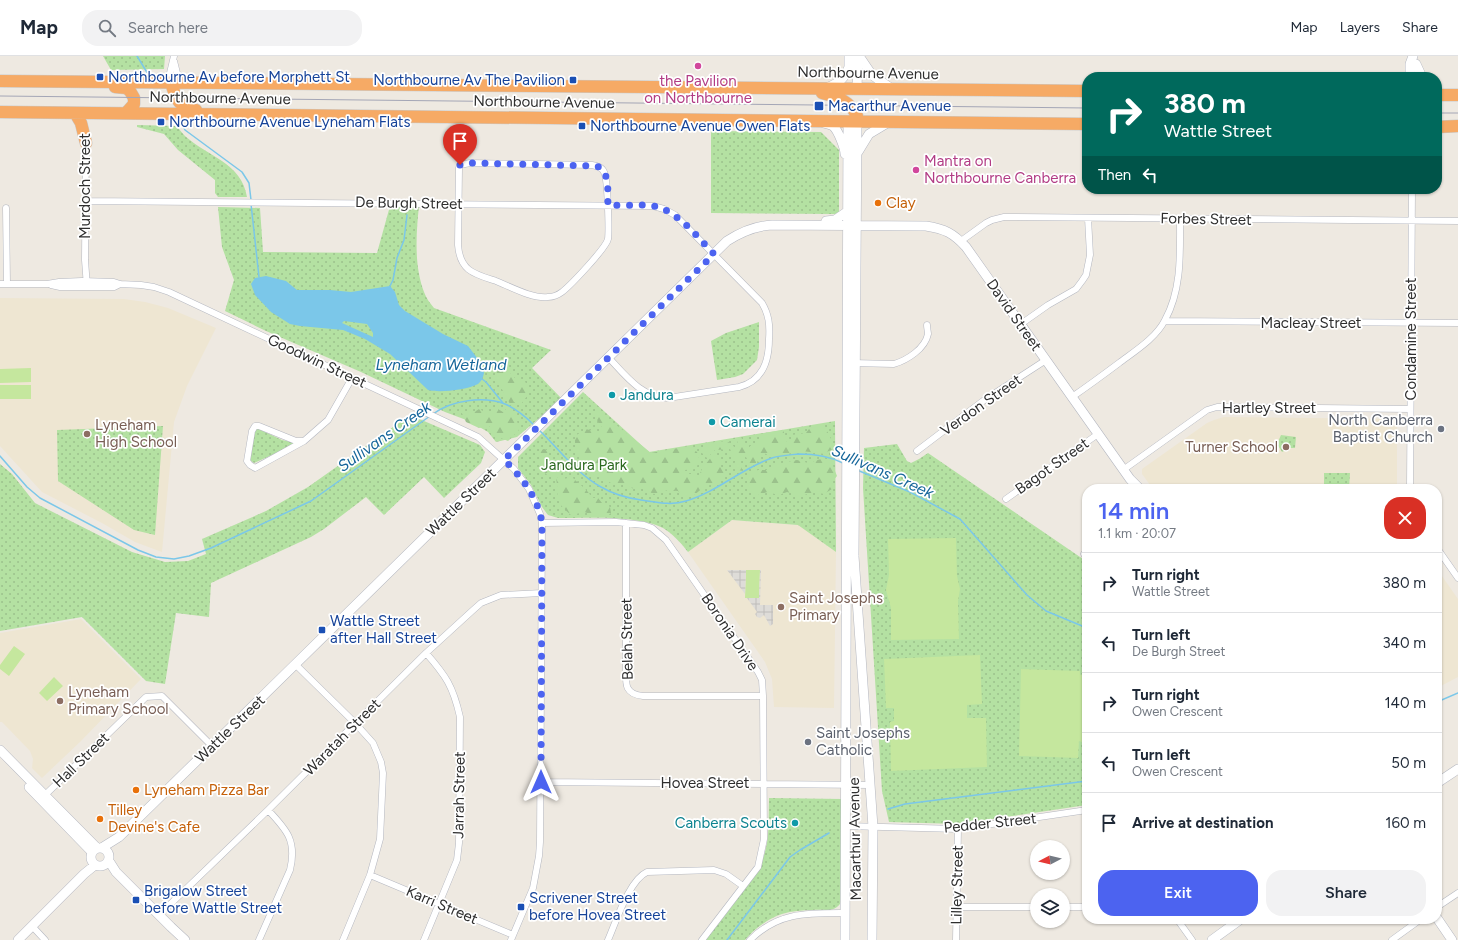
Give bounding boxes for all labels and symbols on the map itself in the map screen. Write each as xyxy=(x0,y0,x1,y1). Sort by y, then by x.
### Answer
marker: the Pavilion on Northbourne xyxy=(693,61,703,71)
street label: Northbourne Avenue xyxy=(797,63,939,83)
place label: Northbourne Av before Morphett St xyxy=(108,68,350,86)
place label: Northbourne Av The Pavilion xyxy=(373,71,565,89)
marker: Northbourne Av before Morphett St xyxy=(95,72,105,82)
place label: the Pavilion on Northbourne xyxy=(644,72,752,107)
marker: Northbourne Av The Pavilion xyxy=(568,75,578,85)
street label: Northbourne Avenue xyxy=(149,88,291,108)
street label: Northbourne Avenue xyxy=(473,92,615,112)
place label: Macarthur Avenue xyxy=(828,97,951,115)
marker: Macarthur Avenue xyxy=(813,100,825,112)
place label: Northbourne Avenue Lyneham Flats xyxy=(169,113,410,131)
marker: Northbourne Avenue Lyneham Flats xyxy=(156,117,166,127)
place label: Northbourne Avenue Owen Flats xyxy=(590,117,810,135)
marker: Northbourne Avenue Owen Flats xyxy=(577,121,587,131)
pin xyxy=(443,124,477,165)
street label: Murdoch Street xyxy=(76,133,94,239)
place label: Mantra on Northbourne Canberra xyxy=(924,152,1076,187)
marker: Mantra on Northbourne Canberra xyxy=(911,165,921,175)
street label: De Burgh Street xyxy=(355,193,463,213)
place label: Clay xyxy=(886,194,916,212)
marker: Clay xyxy=(873,198,883,208)
street label: Forbes Street xyxy=(1160,209,1252,229)
street label: David Street xyxy=(983,276,1046,355)
street label: Condamine Street xyxy=(1402,277,1420,400)
street label: Macleay Street xyxy=(1260,314,1362,332)
street label: Goodwin Street xyxy=(265,330,370,392)
water label: Lyneham Wetland xyxy=(375,355,507,374)
street label: Verdon Street xyxy=(937,370,1025,440)
place label: Jandura xyxy=(620,386,674,404)
marker: Jandura xyxy=(607,390,617,400)
water label: Sullivans Creek xyxy=(334,396,436,476)
street label: Hartley Street xyxy=(1222,399,1317,417)
place label: North Canberra Baptist Church xyxy=(1328,411,1433,446)
place label: Camerai xyxy=(720,413,776,431)
place label: Lyneham High School xyxy=(95,416,177,451)
marker: Camerai xyxy=(707,417,717,427)
marker: North Canberra Baptist Church xyxy=(1436,424,1446,434)
marker: Lyneham High School xyxy=(82,429,92,439)
street label: Bagot Street xyxy=(1012,434,1093,498)
place label: Turner School xyxy=(1185,438,1278,456)
water label: Sullivans Creek xyxy=(829,440,938,503)
marker: Turner School xyxy=(1281,442,1291,452)
park label: Jandura Park xyxy=(541,456,628,474)
street label: Wattle Street xyxy=(422,464,500,540)
place label: Saint Josephs Primary xyxy=(789,589,883,624)
street label: Boronia Drive xyxy=(698,590,762,674)
street label: Belah Street xyxy=(617,597,637,680)
marker: Saint Josephs Primary xyxy=(776,602,786,612)
place label: Wattle Street after Hall Street xyxy=(330,612,437,647)
marker: Wattle Street after Hall Street xyxy=(317,625,327,635)
place label: Lyneham Primary School xyxy=(68,683,169,718)
street label: Wattle Street xyxy=(191,691,269,767)
street label: Waratah Street xyxy=(300,695,384,779)
marker: Lyneham Primary School xyxy=(55,696,65,706)
place label: Saint Josephs Catholic xyxy=(816,724,910,759)
street label: Hall Street xyxy=(49,729,113,791)
marker: Saint Josephs Catholic xyxy=(803,737,813,747)
street label: Jarrah Street xyxy=(449,751,469,839)
position arrow xyxy=(520,761,562,803)
street label: Hovea Street xyxy=(661,774,750,792)
street label: Macarthur Avenue xyxy=(845,777,865,901)
place label: Lyneham Pizza Bar xyxy=(144,781,269,799)
marker: Lyneham Pizza Bar xyxy=(131,785,141,795)
place label: Tilley Devine's Cafe xyxy=(108,801,200,836)
street label: Pedder Street xyxy=(943,809,1038,837)
marker: Tilley Devine's Cafe xyxy=(95,814,105,824)
place label: Canberra Scouts xyxy=(675,814,787,832)
marker: Canberra Scouts xyxy=(790,818,800,828)
north arrow xyxy=(1030,840,1070,880)
street label: Lilley Street xyxy=(947,845,967,925)
place label: Brigalow Street before Wattle Street xyxy=(144,882,282,917)
street label: Karri Street xyxy=(403,882,481,928)
place label: Scrivener Street before Hovea Street xyxy=(529,889,666,924)
marker: Brigalow Street before Wattle Street xyxy=(131,895,141,905)
marker: Scrivener Street before Hovea Street xyxy=(516,902,526,912)

